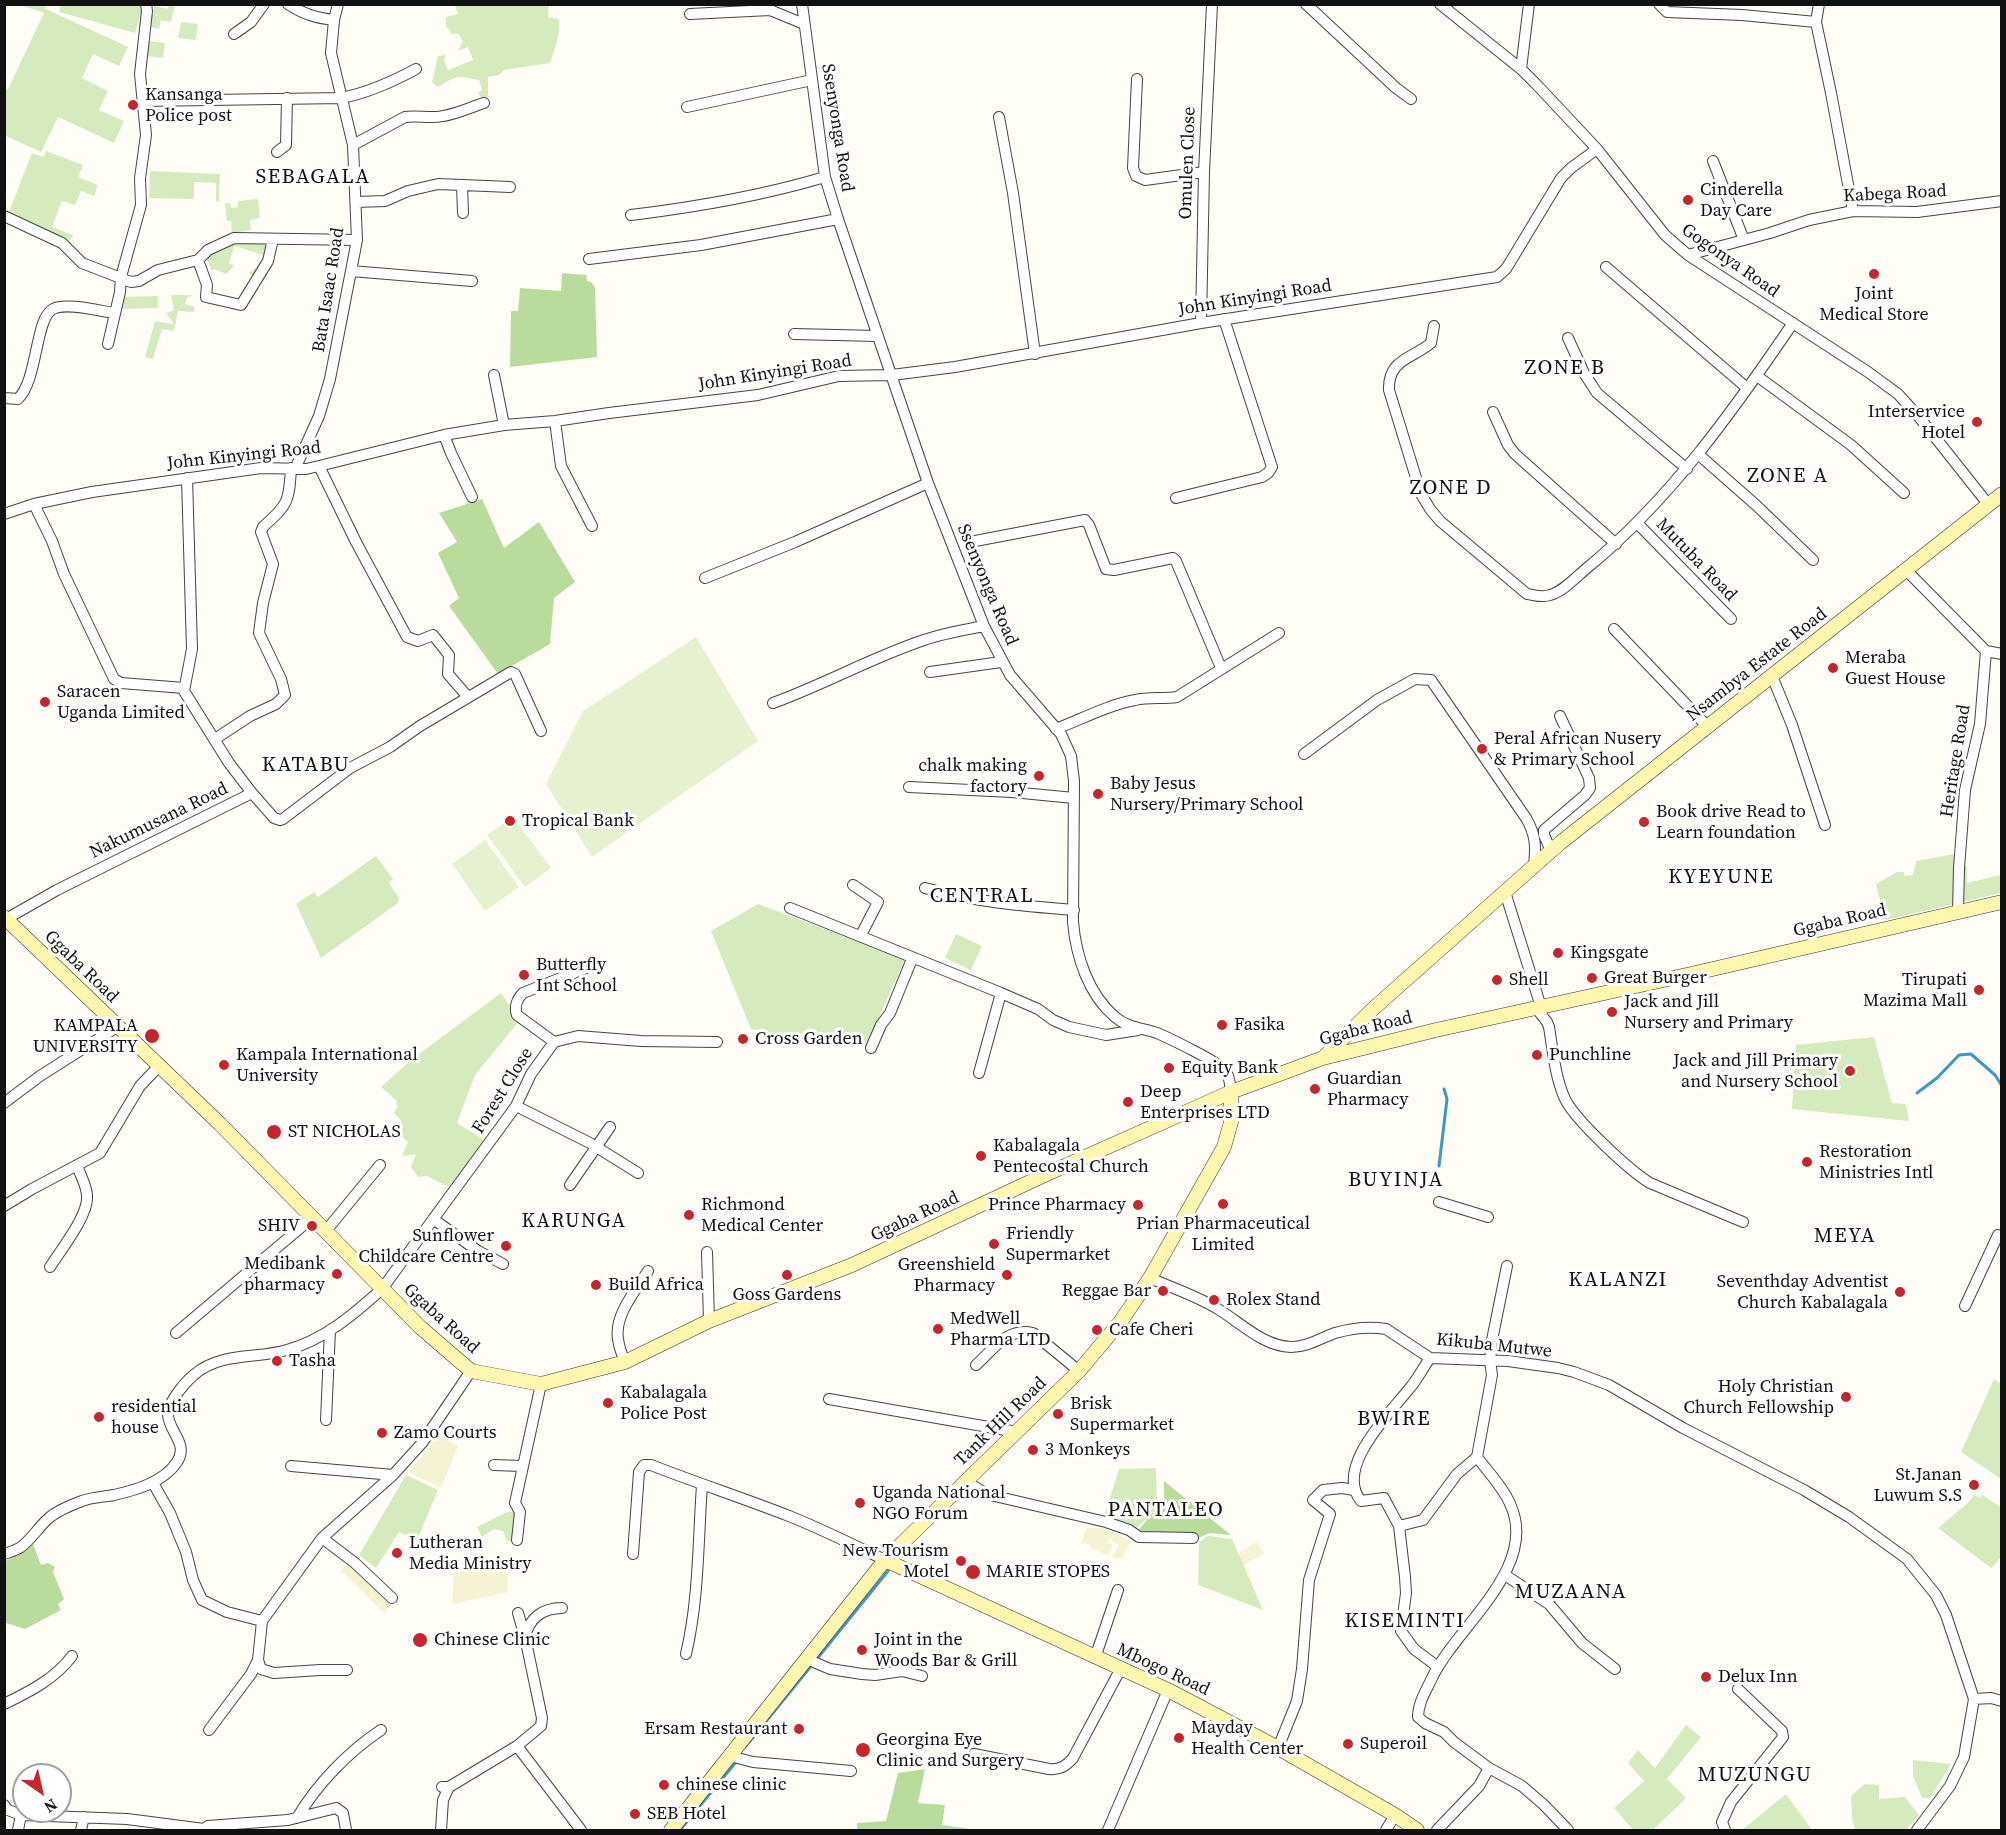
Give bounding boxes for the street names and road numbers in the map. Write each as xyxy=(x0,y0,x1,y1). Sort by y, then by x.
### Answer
street label: Ssenyonga Road xyxy=(816,62,858,194)
street label: Omulen Close xyxy=(1175,106,1201,220)
street label: Kabega Road xyxy=(1843,181,1947,207)
street label: Gogonya Road xyxy=(1677,219,1783,303)
street label: Bata Isaac Road xyxy=(308,226,350,354)
street label: John Kinyingi Road xyxy=(1177,275,1333,321)
street label: John Kinyingi Road xyxy=(697,350,853,396)
street label: John Kinyingi Road xyxy=(166,437,322,475)
street label: Mutuba Road xyxy=(1651,514,1741,606)
street label: Ssenyonga Road xyxy=(952,521,1022,649)
street label: Nsambya Estate Road xyxy=(1682,603,1832,727)
street label: Heritage Road xyxy=(1936,703,1976,819)
street label: Nakumusana Road xyxy=(86,778,232,864)
street label: Ggaba Road xyxy=(1791,900,1889,942)
street label: Ggaba Road xyxy=(39,926,123,1008)
street label: Ggaba Road xyxy=(1317,1007,1415,1051)
street label: Forest Close xyxy=(468,1044,538,1138)
street label: Ggaba Road xyxy=(867,1187,963,1247)
street label: Ggaba Road xyxy=(398,1279,484,1359)
street label: Kikuba Mutwe xyxy=(1435,1329,1553,1363)
street label: Tank Hill Road xyxy=(951,1373,1051,1471)
street label: Mbogo Road xyxy=(1113,1639,1213,1701)

